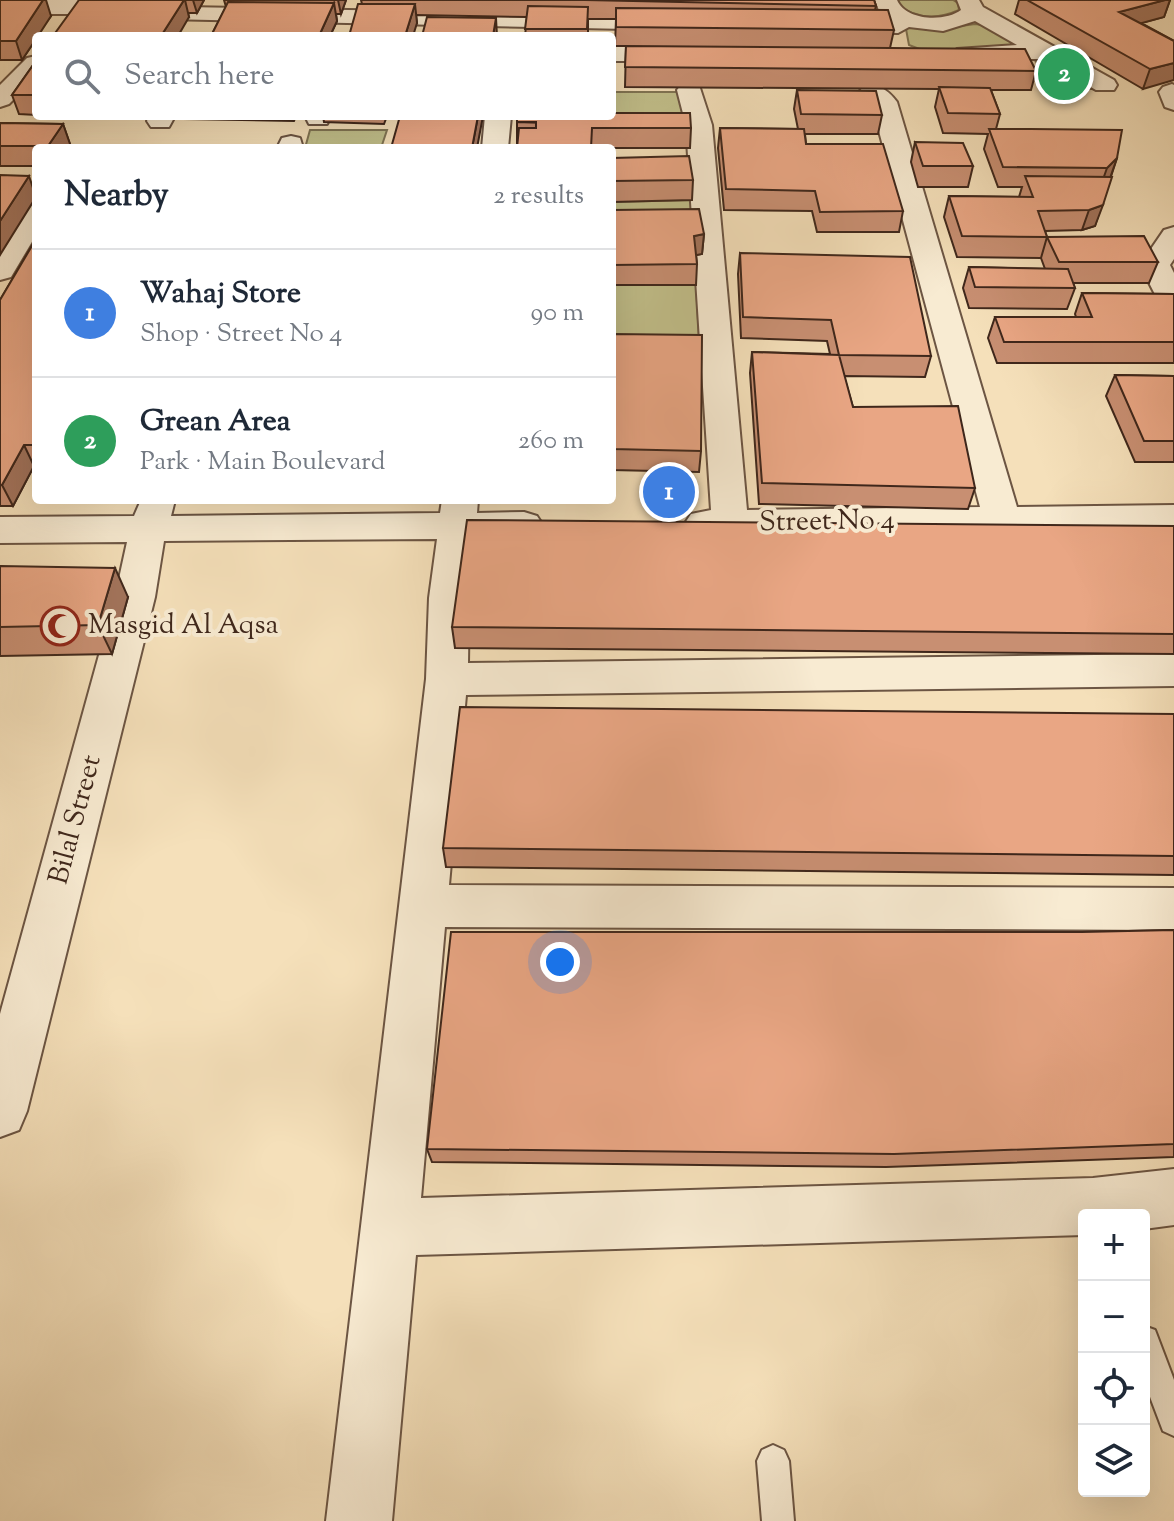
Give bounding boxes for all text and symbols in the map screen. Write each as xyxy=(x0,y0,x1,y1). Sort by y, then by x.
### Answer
search box xyxy=(32,32,616,120)
pin: 2 xyxy=(1038,44,1090,104)
icon: search xyxy=(60,54,104,98)
text: Search here xyxy=(124,55,274,98)
text: Nearby xyxy=(64,172,169,221)
text: 2 results xyxy=(493,178,584,215)
text: Wahaj Store xyxy=(140,273,301,316)
text: 1 xyxy=(86,295,94,332)
text: 90 m xyxy=(531,295,584,332)
text: Shop · Street No 4 xyxy=(140,316,342,353)
text: Grean Area xyxy=(140,401,291,444)
text: 2 xyxy=(84,423,96,460)
text: 260 m xyxy=(518,423,584,460)
text: Park · Main Boulevard xyxy=(140,444,385,481)
pin: 1 xyxy=(643,462,695,522)
street label: Street No 4 xyxy=(759,501,895,543)
mosque icon: Masgid Al Aqsa xyxy=(39,605,81,647)
place label: Masgid Al Aqsa xyxy=(88,606,278,646)
street label: Bilal Street xyxy=(40,750,113,889)
your location xyxy=(540,942,580,982)
map controls xyxy=(1078,1209,1150,1497)
button: + xyxy=(1078,1209,1150,1281)
button: − xyxy=(1078,1281,1150,1353)
button: locate xyxy=(1078,1353,1150,1425)
button: layers xyxy=(1078,1425,1150,1497)

